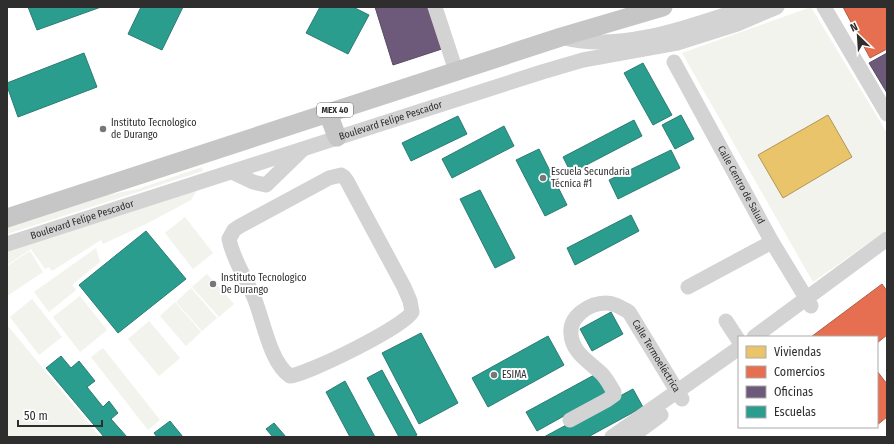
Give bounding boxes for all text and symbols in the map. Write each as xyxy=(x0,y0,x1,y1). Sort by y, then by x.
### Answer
north arrow xyxy=(838,16,878,56)
text: N xyxy=(848,20,860,35)
street label: Boulevard Felipe Pescador xyxy=(337,98,444,143)
road number: MEX 40 xyxy=(317,103,353,117)
place label: Instituto Tecnologico de Durango xyxy=(111,117,196,141)
marker: Instituto Tecnologico de Durango xyxy=(98,124,108,134)
street label: Calle Centro de Salud xyxy=(715,144,767,226)
place label: Escuela Secundaria Técnica #1 xyxy=(551,166,630,190)
marker: Escuela Secundaria Técnica #1 xyxy=(538,173,548,183)
street label: Boulevard Felipe Pescador xyxy=(29,197,136,242)
place label: Instituto Tecnologico De Durango xyxy=(221,272,306,296)
marker: Instituto Tecnologico De Durango xyxy=(208,279,218,289)
street label: Calle Termoeléctrica xyxy=(629,317,683,395)
legend xyxy=(738,336,878,428)
text: Viviendas xyxy=(774,345,821,359)
text: Comercios xyxy=(774,365,825,379)
place label: ESIMA xyxy=(502,369,527,381)
marker: ESIMA xyxy=(489,370,499,380)
text: Oficinas xyxy=(774,385,813,399)
scale bar xyxy=(18,402,102,428)
text: Escuelas xyxy=(774,405,816,419)
text: 50 m xyxy=(24,409,48,423)

